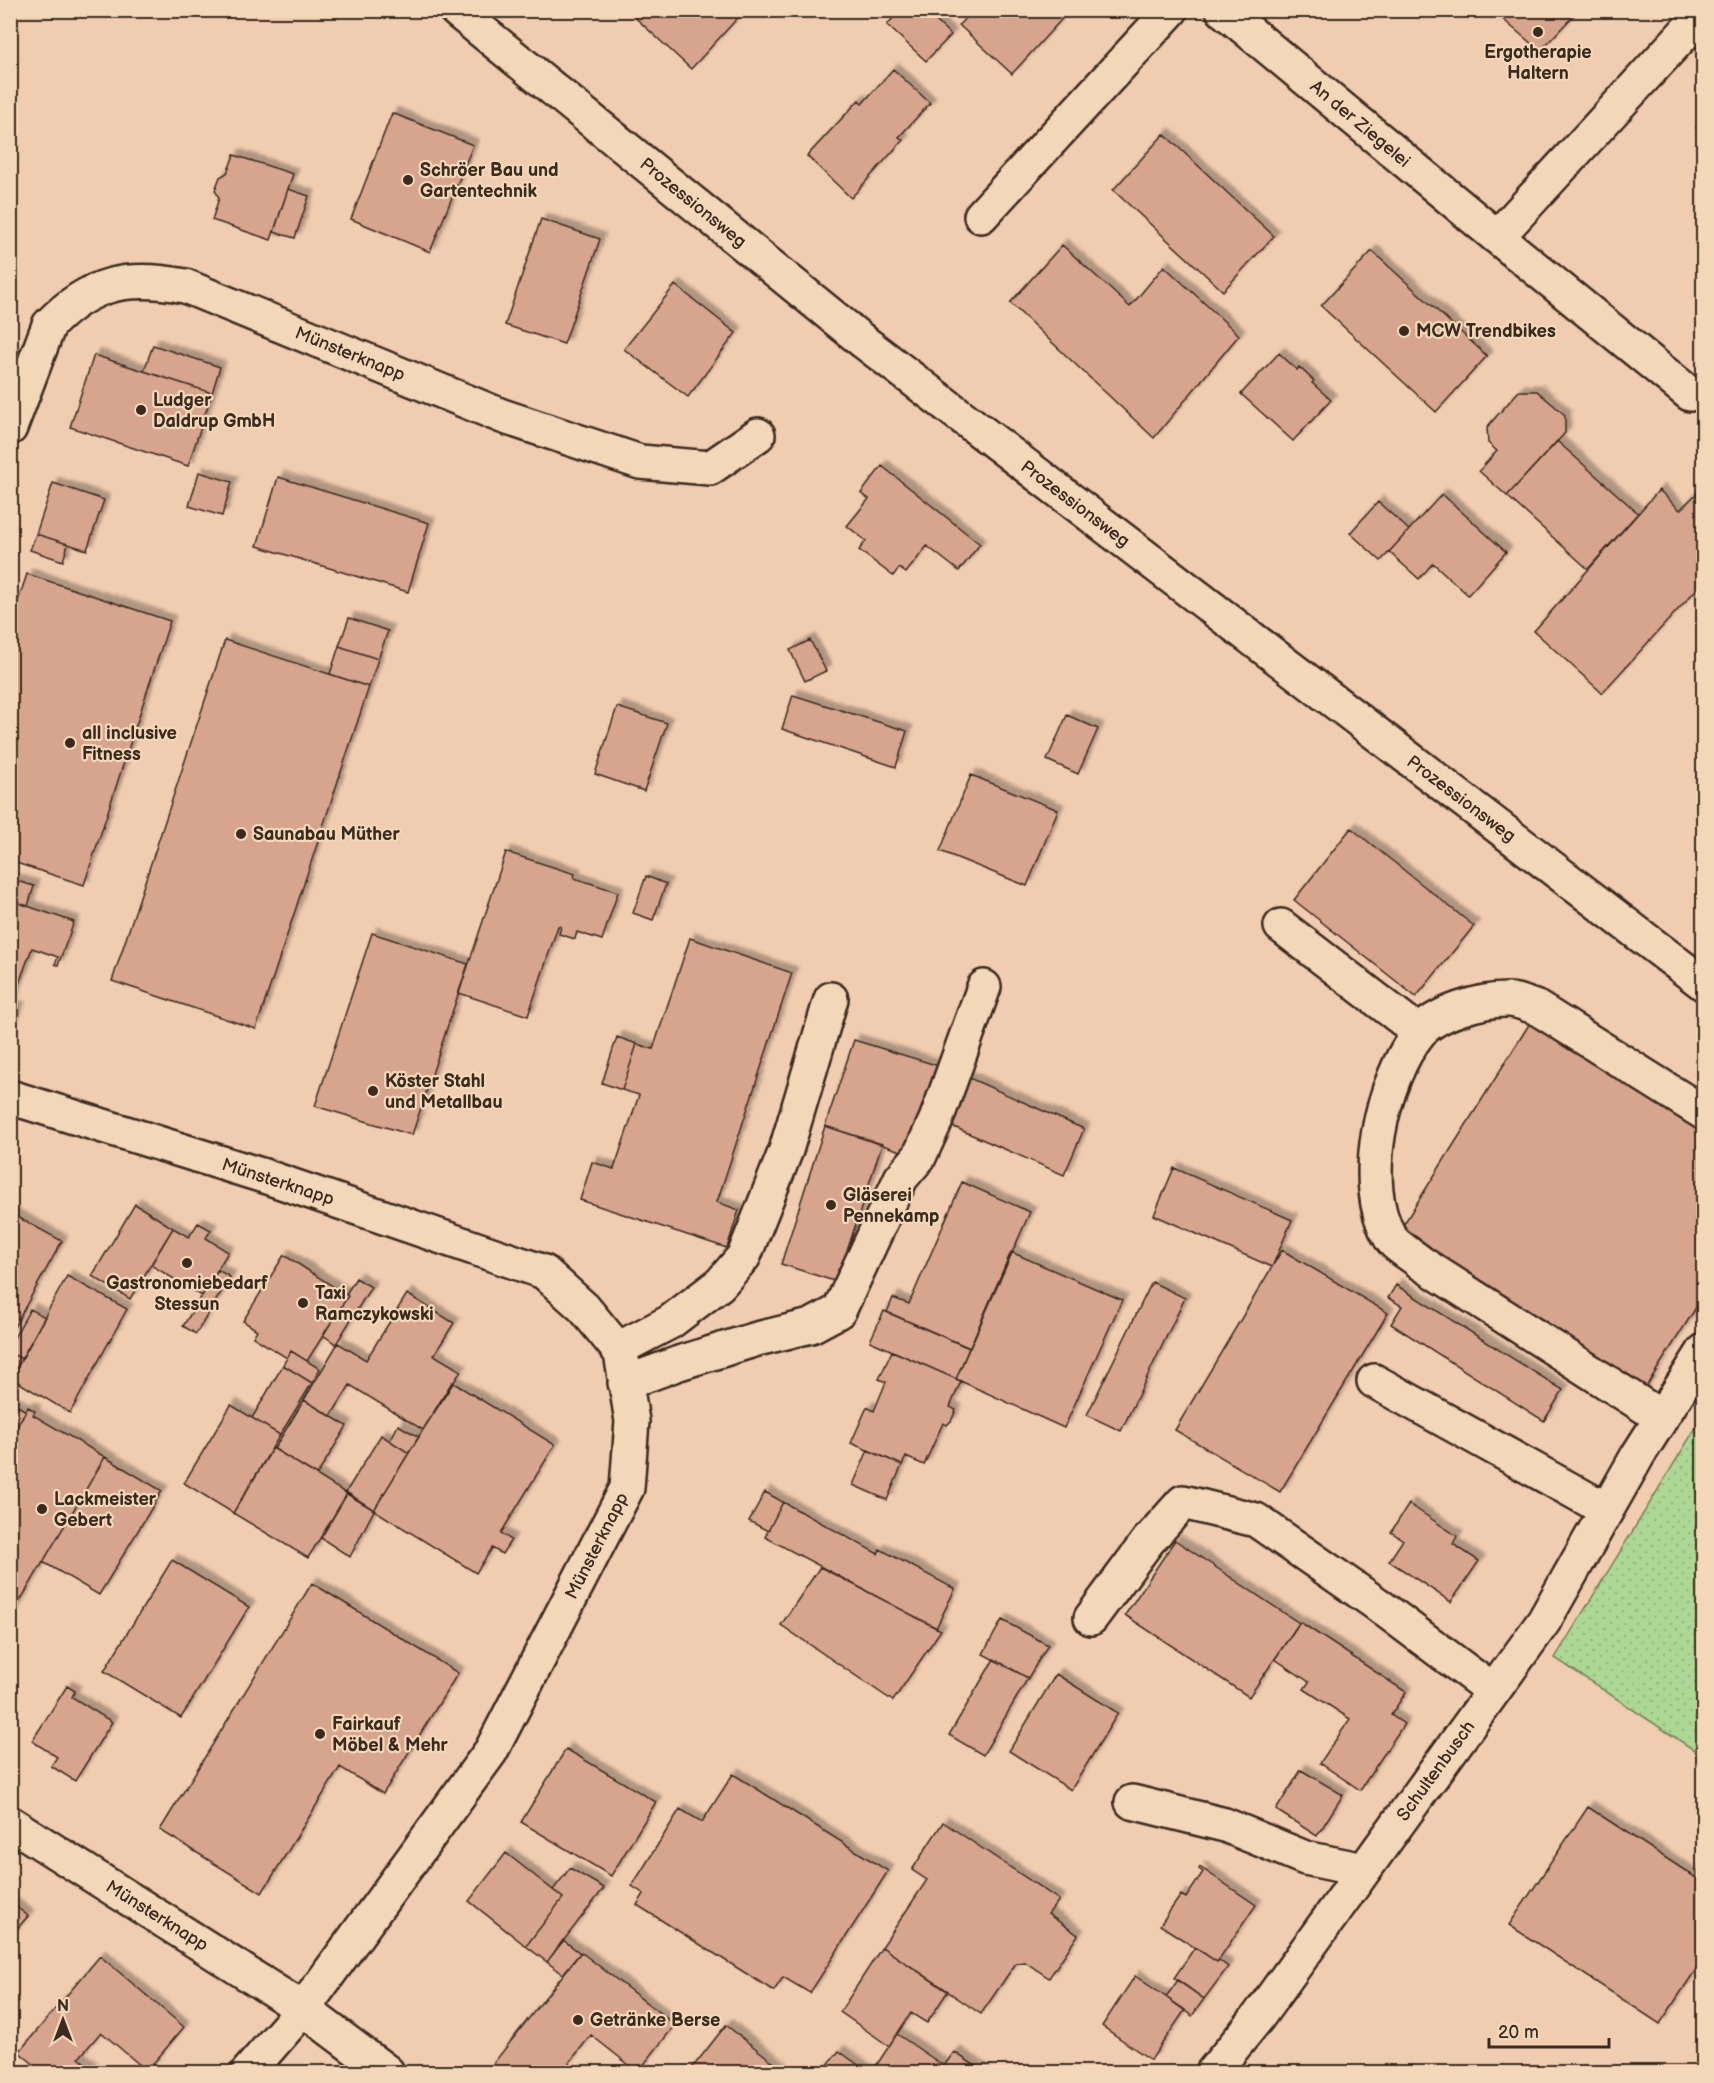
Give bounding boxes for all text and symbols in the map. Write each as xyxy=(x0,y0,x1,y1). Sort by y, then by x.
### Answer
marker: Ergotherapie Haltern xyxy=(1531,25,1545,39)
place label: Ergotherapie Haltern xyxy=(1484,42,1592,84)
street label: An der Ziegelei xyxy=(1306,76,1414,172)
street label: Prozessionsweg xyxy=(636,154,750,252)
place label: Schröer Bau und Gartentechnik xyxy=(420,160,559,202)
marker: Schröer Bau und Gartentechnik xyxy=(401,173,415,187)
place label: MCW Trendbikes xyxy=(1416,321,1556,342)
street label: Münsterknapp xyxy=(292,322,408,386)
marker: MCW Trendbikes xyxy=(1397,324,1411,338)
place label: Ludger Daldrup GmbH xyxy=(153,390,275,432)
marker: Ludger Daldrup GmbH xyxy=(134,403,148,417)
street label: Prozessionsweg xyxy=(1016,456,1134,552)
place label: all inclusive Fitness xyxy=(82,723,177,765)
marker: all inclusive Fitness xyxy=(63,736,77,750)
street label: Prozessionsweg xyxy=(1402,751,1520,847)
place label: Saunabau Müther xyxy=(253,824,400,845)
marker: Saunabau Müther xyxy=(234,827,248,841)
place label: Köster Stahl und Metallbau xyxy=(385,1071,503,1113)
marker: Köster Stahl und Metallbau xyxy=(366,1084,380,1098)
street label: Münsterknapp xyxy=(219,1154,337,1210)
place label: Gläserei Pennekamp xyxy=(843,1185,939,1227)
marker: Gläserei Pennekamp xyxy=(824,1198,838,1212)
marker: Gastronomiebedarf Stessun xyxy=(180,1256,194,1270)
place label: Gastronomiebedarf Stessun xyxy=(106,1273,268,1315)
place label: Taxi Ramczykowski xyxy=(315,1283,434,1325)
marker: Taxi Ramczykowski xyxy=(296,1296,310,1310)
place label: Lackmeister Gebert xyxy=(54,1489,157,1531)
street label: Münsterknapp xyxy=(561,1489,633,1603)
marker: Lackmeister Gebert xyxy=(35,1502,49,1516)
place label: Fairkauf Möbel & Mehr xyxy=(332,1714,449,1756)
street label: Schultenbusch xyxy=(1393,1717,1479,1825)
marker: Fairkauf Möbel & Mehr xyxy=(313,1727,327,1741)
street label: Münsterknapp xyxy=(102,1876,212,1956)
north arrow xyxy=(33,1990,93,2050)
text: N xyxy=(57,1997,69,2016)
place label: Getränke Berse xyxy=(590,2010,720,2031)
scale bar xyxy=(1489,2011,1609,2049)
marker: Getränke Berse xyxy=(571,2013,585,2027)
text: 20 m xyxy=(1498,2022,1539,2043)

